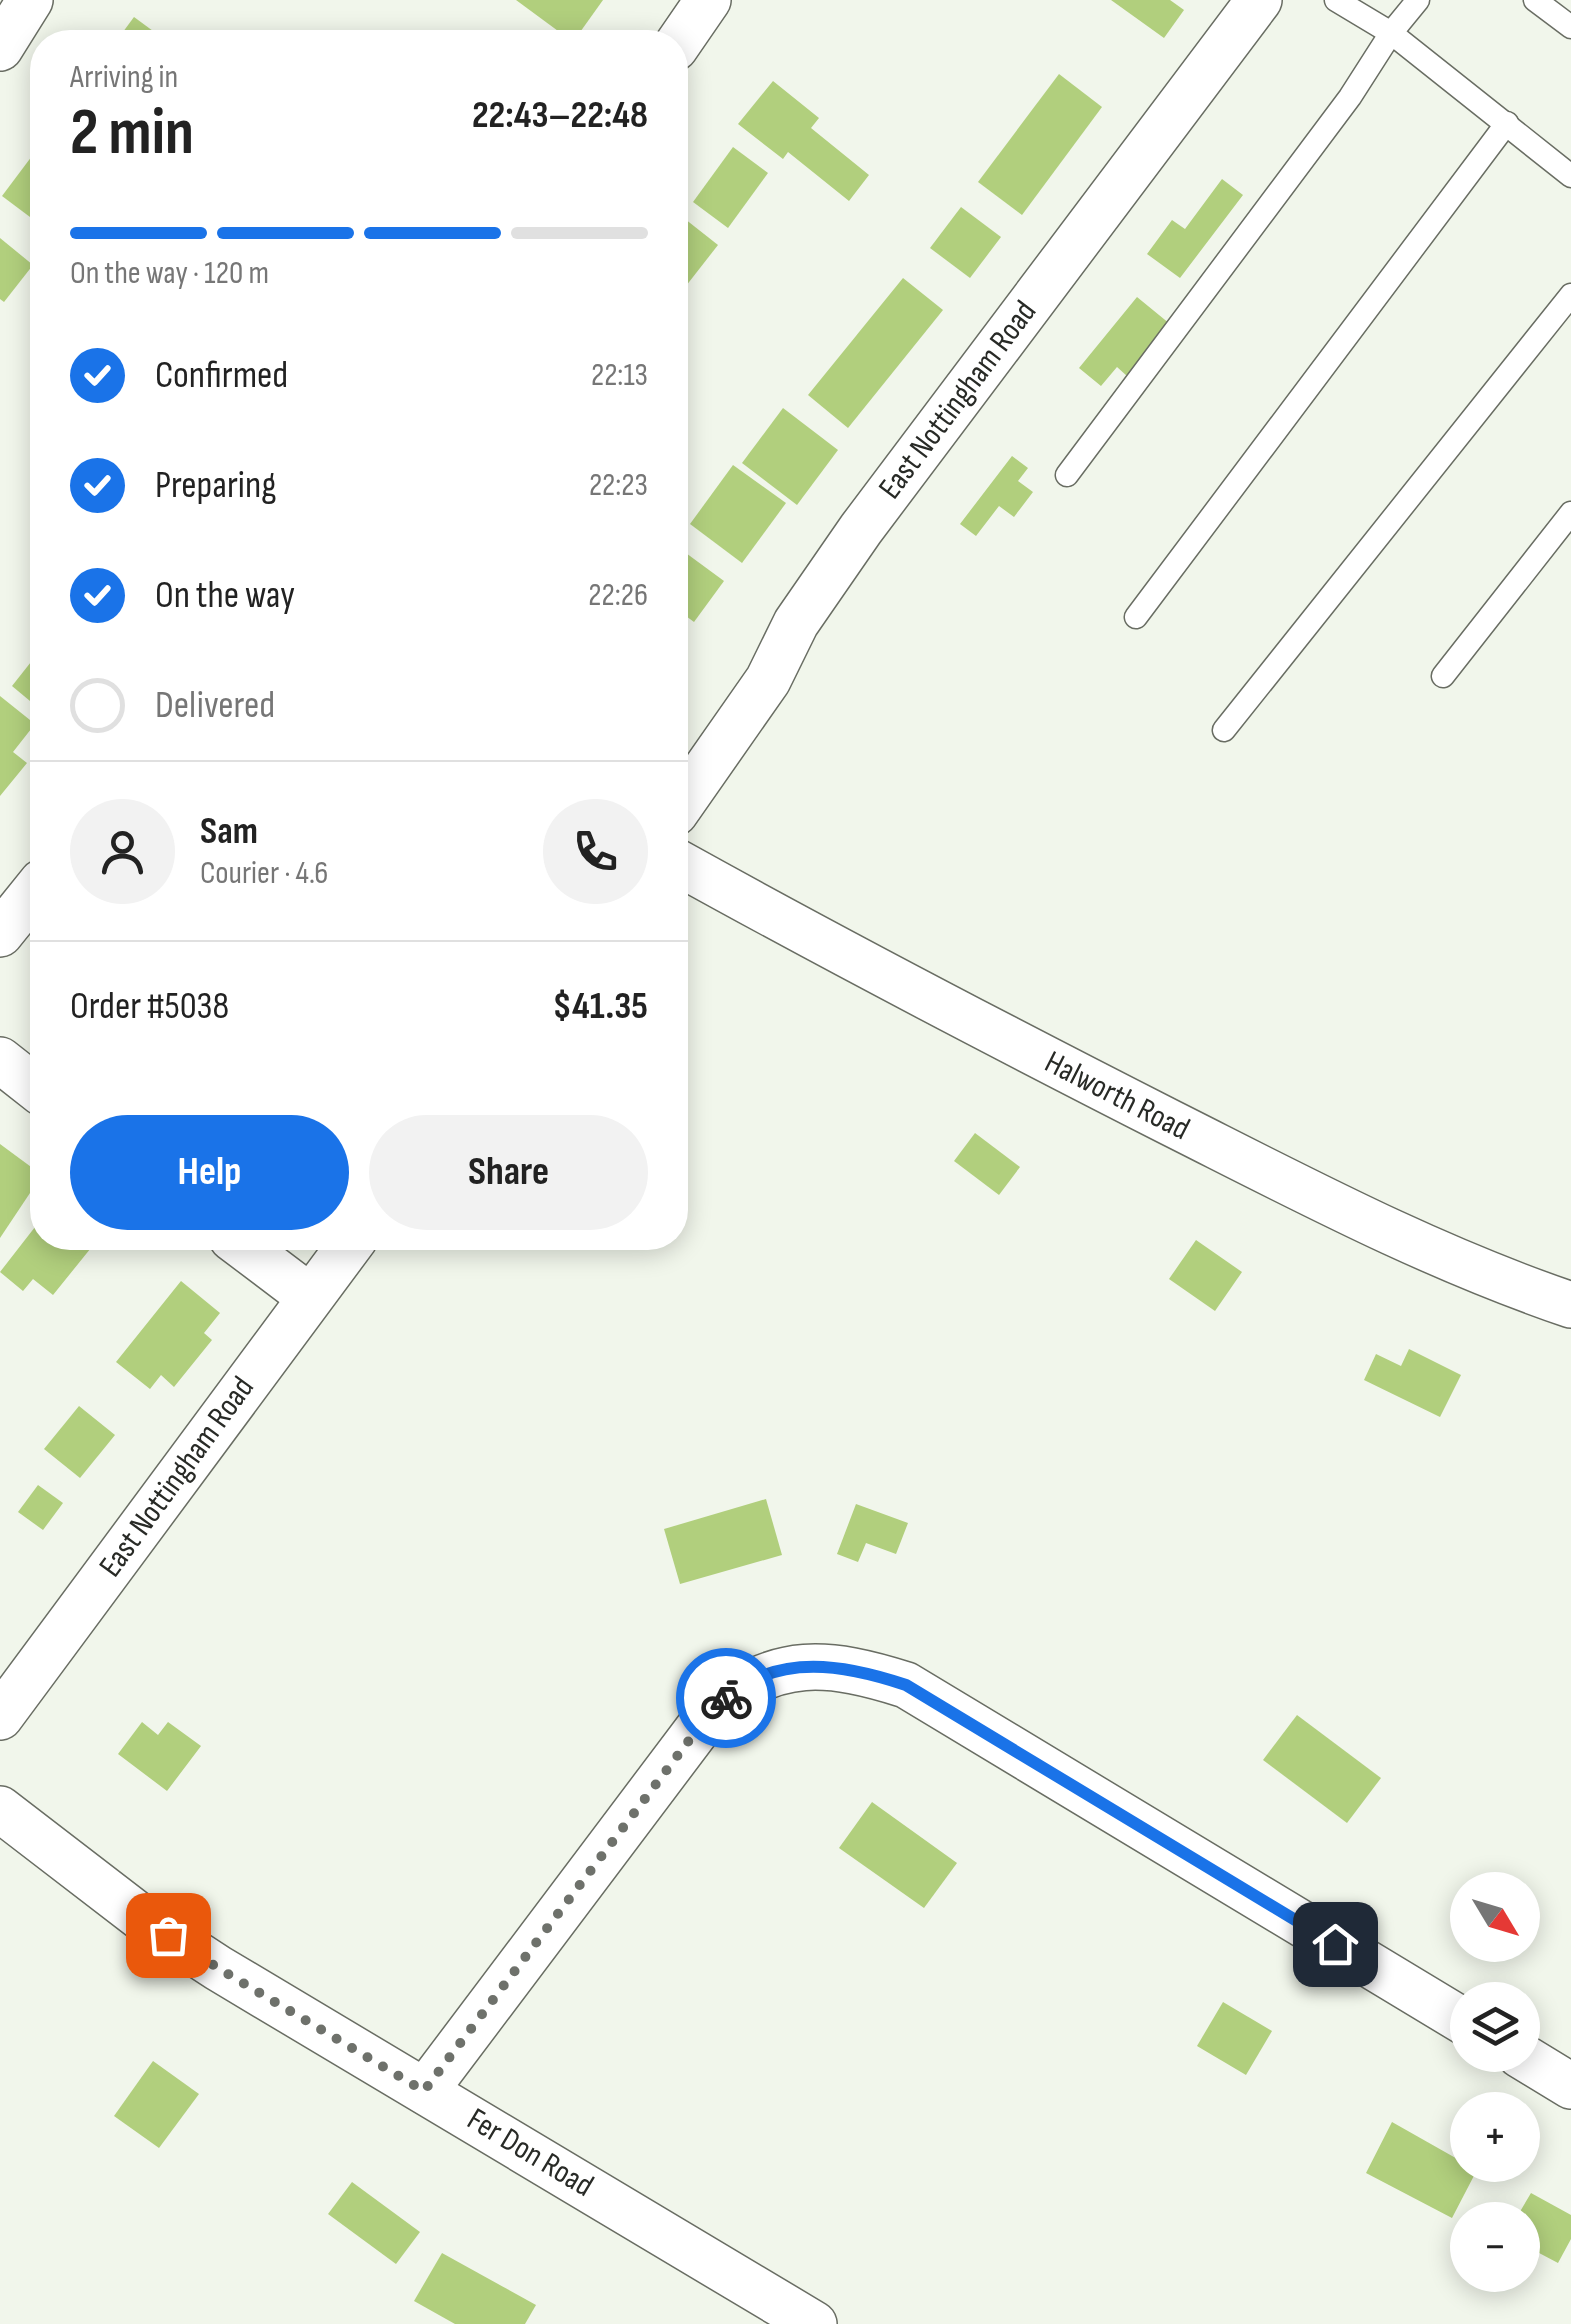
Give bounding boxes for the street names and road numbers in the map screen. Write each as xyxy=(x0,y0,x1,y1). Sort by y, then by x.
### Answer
street label: East Nottingham Road xyxy=(871,293,1045,507)
street label: Halworth Road xyxy=(1038,1043,1196,1149)
street label: East Nottingham Road xyxy=(91,1369,263,1585)
street label: Fer Don Road xyxy=(460,2100,600,2206)

